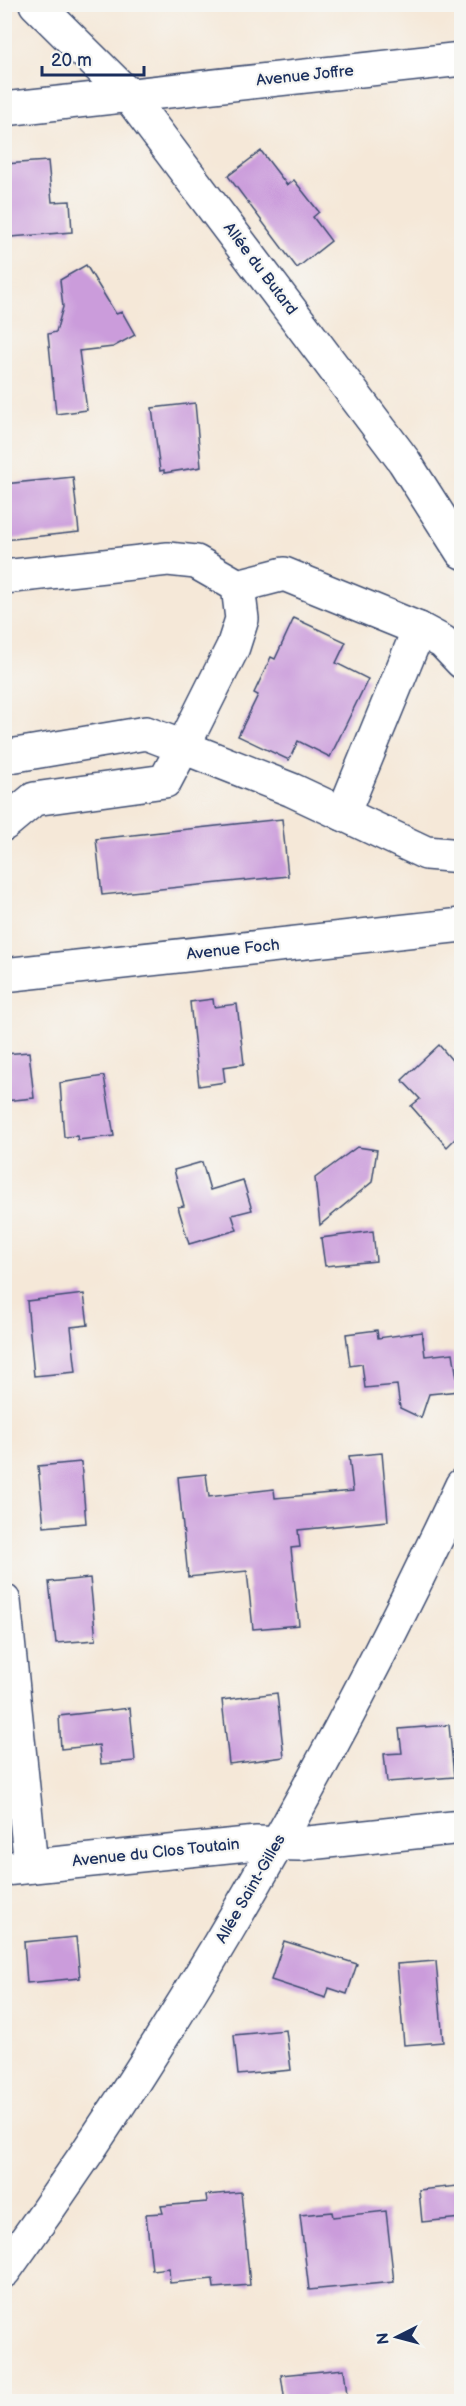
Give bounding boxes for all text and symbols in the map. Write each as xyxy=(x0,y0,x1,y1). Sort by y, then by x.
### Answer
scale bar xyxy=(42,39,144,77)
text: 20 m xyxy=(51,50,92,71)
street label: Avenue Joffre xyxy=(255,61,355,91)
street label: Allée du Butard xyxy=(219,219,301,319)
street label: Avenue Foch xyxy=(185,936,281,964)
street label: Allée Saint-Gilles xyxy=(212,1831,290,1947)
street label: Avenue du Clos Toutain xyxy=(71,1835,241,1871)
north arrow xyxy=(367,2307,427,2367)
text: N xyxy=(373,2331,394,2345)

